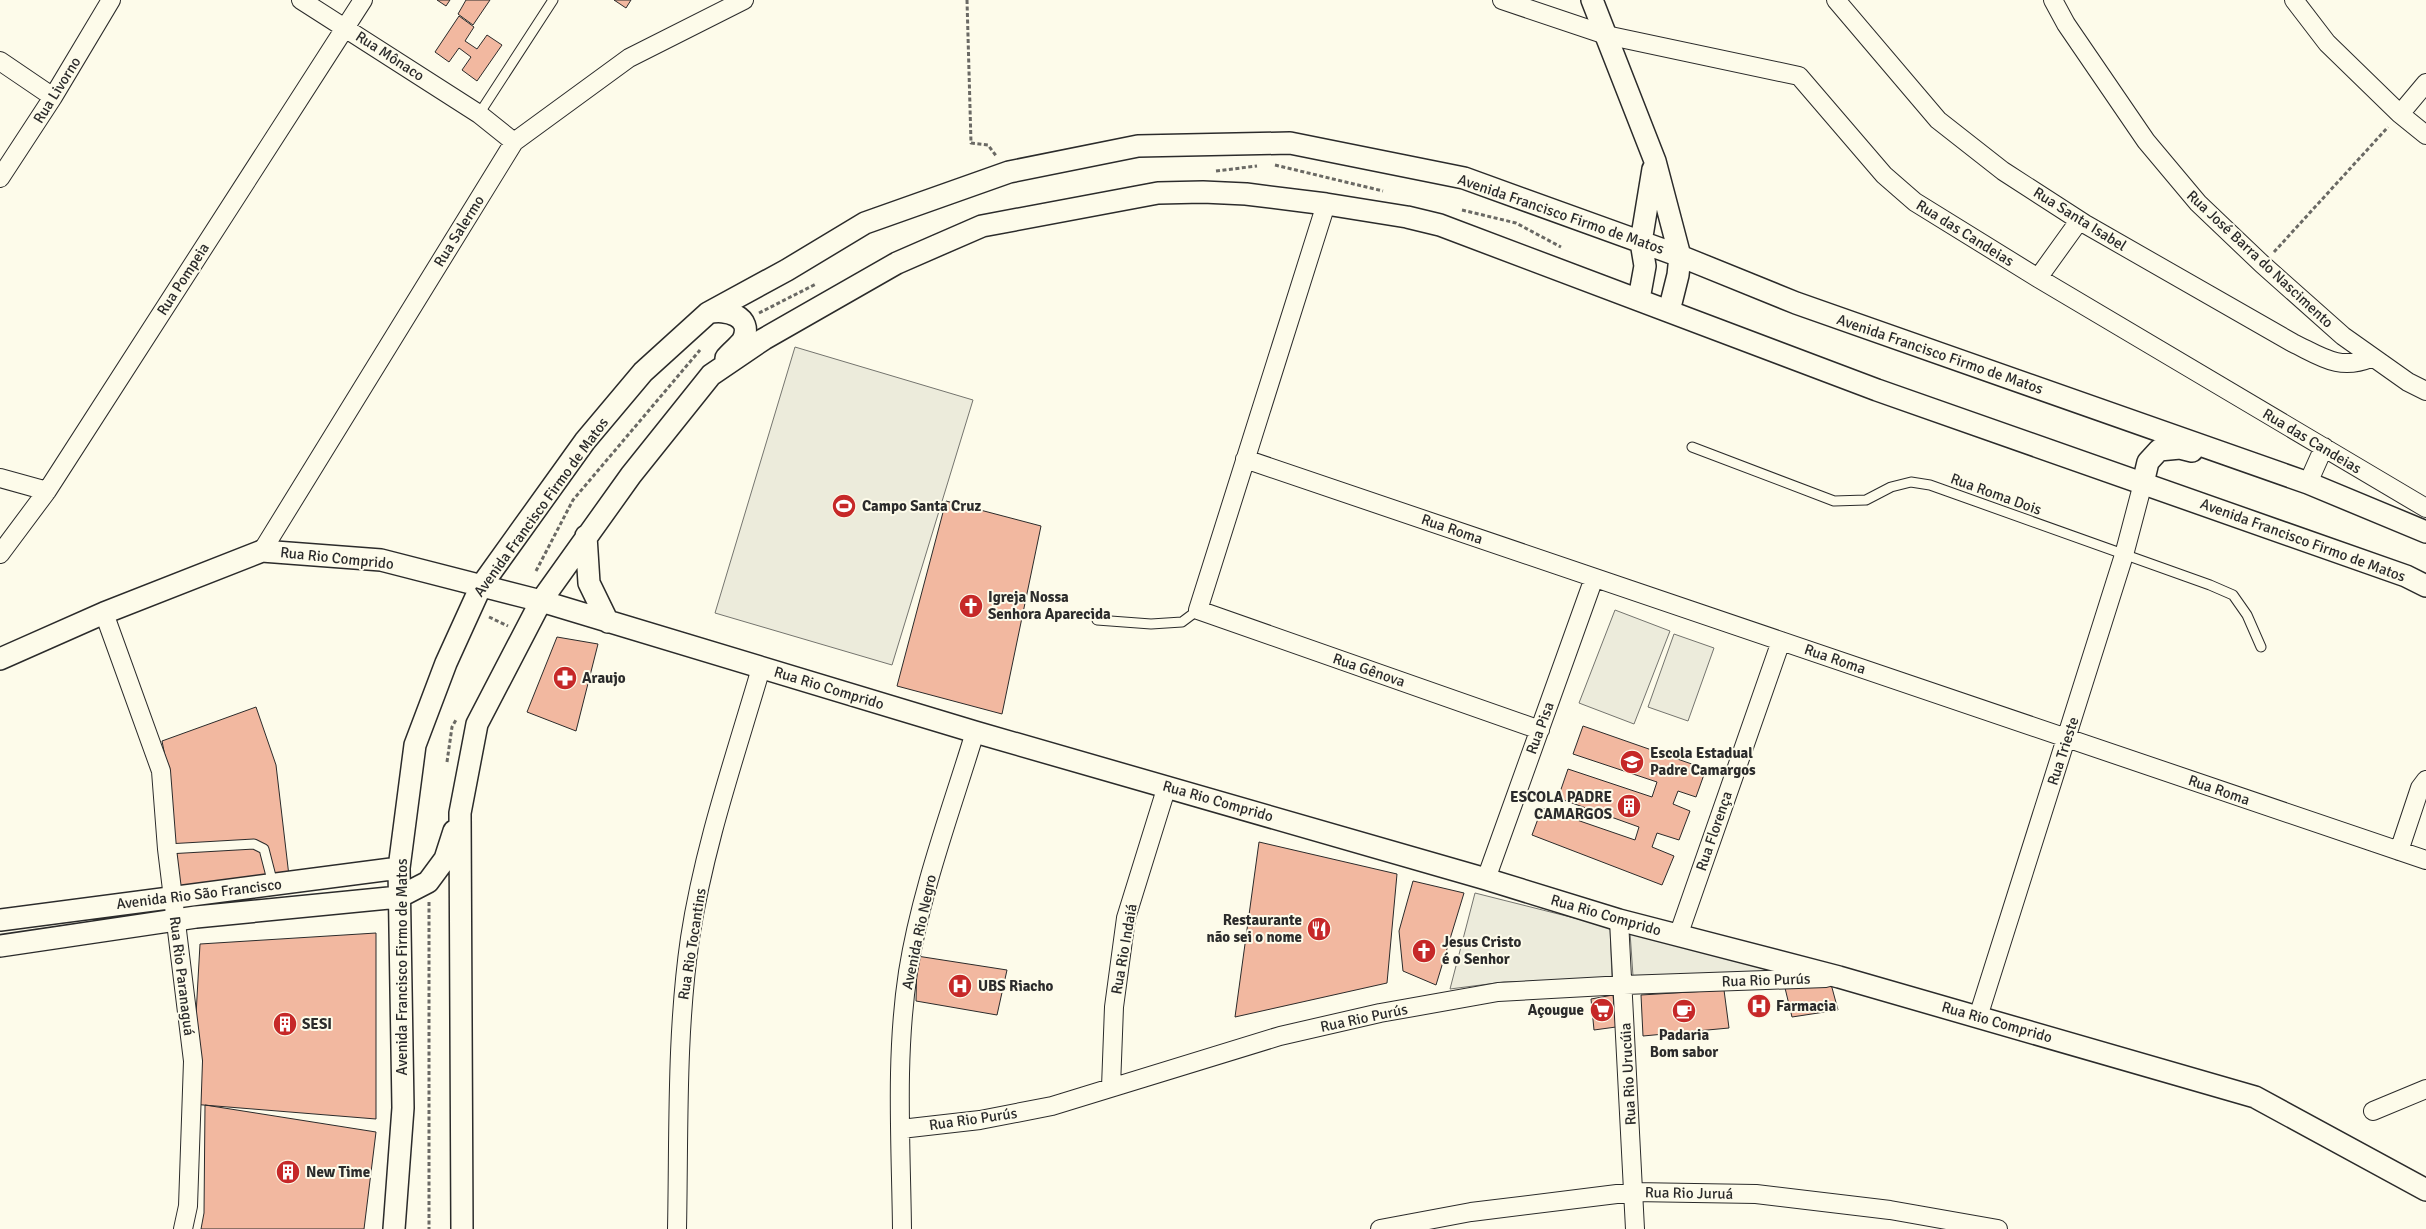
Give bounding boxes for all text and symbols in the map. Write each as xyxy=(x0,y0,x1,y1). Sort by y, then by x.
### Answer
street label: Rua Mônaco xyxy=(352,27,428,85)
street label: Rua Livorno xyxy=(29,53,85,127)
street label: Avenida Francisco Firmo de Matos xyxy=(1455,170,1667,258)
street label: Rua Santa Isabel xyxy=(2030,183,2130,255)
street label: Rua José Barra do Nascimento xyxy=(2183,186,2337,332)
street label: Rua Salermo xyxy=(430,192,488,270)
street label: Rua das Candeias xyxy=(1913,196,2017,270)
street label: Rua Pompeia xyxy=(153,239,213,319)
street label: Avenida Francisco Firmo de Matos xyxy=(1834,310,2046,398)
street label: Rua das Candeias xyxy=(2260,405,2365,478)
street label: Avenida Francisco Firmo de Matos xyxy=(470,414,612,600)
street label: Rua Roma Dois xyxy=(1948,469,2044,519)
sports icon: Campo Santa Cruz xyxy=(831,493,857,519)
street label: Avenida Francisco Firmo de Matos xyxy=(2198,494,2408,586)
place label: Campo Santa Cruz xyxy=(862,497,981,515)
street label: Rua Roma xyxy=(1419,510,1485,548)
street label: Rua Rio Comprido xyxy=(279,543,395,573)
place label: Igreja Nossa Senhora Aparecida xyxy=(988,588,1111,623)
church icon: Igreja Nossa Senhora Aparecida xyxy=(958,593,984,619)
street label: Rua Roma xyxy=(1802,640,1868,678)
street label: Rua Gênova xyxy=(1331,649,1407,691)
street label: Rua Rio Comprido xyxy=(772,663,886,713)
pharmacy icon: Araujo xyxy=(552,665,578,691)
place label: Araujo xyxy=(582,669,626,687)
street label: Rua Pisa xyxy=(1522,699,1558,757)
street label: Rua Trieste xyxy=(2043,714,2083,788)
place label: Escola Estadual Padre Camargos xyxy=(1650,744,1756,779)
school or university icon: Escola Estadual Padre Camargos xyxy=(1619,749,1645,775)
street label: Rua Roma xyxy=(2186,771,2252,809)
street label: Rua Rio Comprido xyxy=(1161,777,1276,825)
place label: ESCOLA PADRE CAMARGOS xyxy=(1510,788,1612,823)
street label: Rua Florença xyxy=(1692,789,1736,873)
building icon: ESCOLA PADRE CAMARGOS xyxy=(1616,793,1642,819)
street label: Avenida Francisco Firmo de Matos xyxy=(393,858,411,1076)
street label: Avenida Rio Negro xyxy=(898,873,940,991)
street label: Avenida Rio São Francisco xyxy=(115,875,283,913)
street label: Rua Rio Tocantins xyxy=(674,886,710,1001)
street label: Rua Rio Comprido xyxy=(1549,891,1664,939)
street label: Rua Rio Indaiá xyxy=(1107,902,1141,996)
place label: Restaurante não sei o nome xyxy=(1206,911,1302,946)
street label: Rua Rio Paranaguá xyxy=(166,915,198,1037)
restaurant icon: Restaurante não sei o nome xyxy=(1306,916,1332,942)
place label: Jesus Cristo é o Senhor xyxy=(1442,933,1521,968)
church icon: Jesus Cristo é o Senhor xyxy=(1411,938,1437,964)
street label: Rua Rio Purús xyxy=(1721,969,1811,991)
hospital icon: UBS Riacho xyxy=(947,973,973,999)
place label: UBS Riacho xyxy=(978,977,1054,995)
hospital icon: Farmacia xyxy=(1746,993,1772,1019)
supermarket icon: Açougue xyxy=(1589,997,1615,1023)
place label: Farmacia xyxy=(1776,997,1837,1015)
cafe icon: Padaria Bom sabor xyxy=(1671,998,1697,1024)
street label: Rua Rio Comprido xyxy=(1940,998,2055,1046)
street label: Rua Rio Purús xyxy=(1319,1000,1410,1036)
place label: Açougue xyxy=(1528,1001,1584,1019)
building icon: SESI xyxy=(272,1011,298,1037)
place label: SESI xyxy=(302,1015,332,1033)
street label: Rua Rio Urucúia xyxy=(1616,1022,1640,1126)
place label: Padaria Bom sabor xyxy=(1650,1026,1718,1061)
street label: Rua Rio Purús xyxy=(928,1104,1019,1134)
building icon: New Time xyxy=(275,1159,301,1185)
place label: New Time xyxy=(306,1163,370,1181)
street label: Rua Rio Juruá xyxy=(1645,1183,1733,1203)

